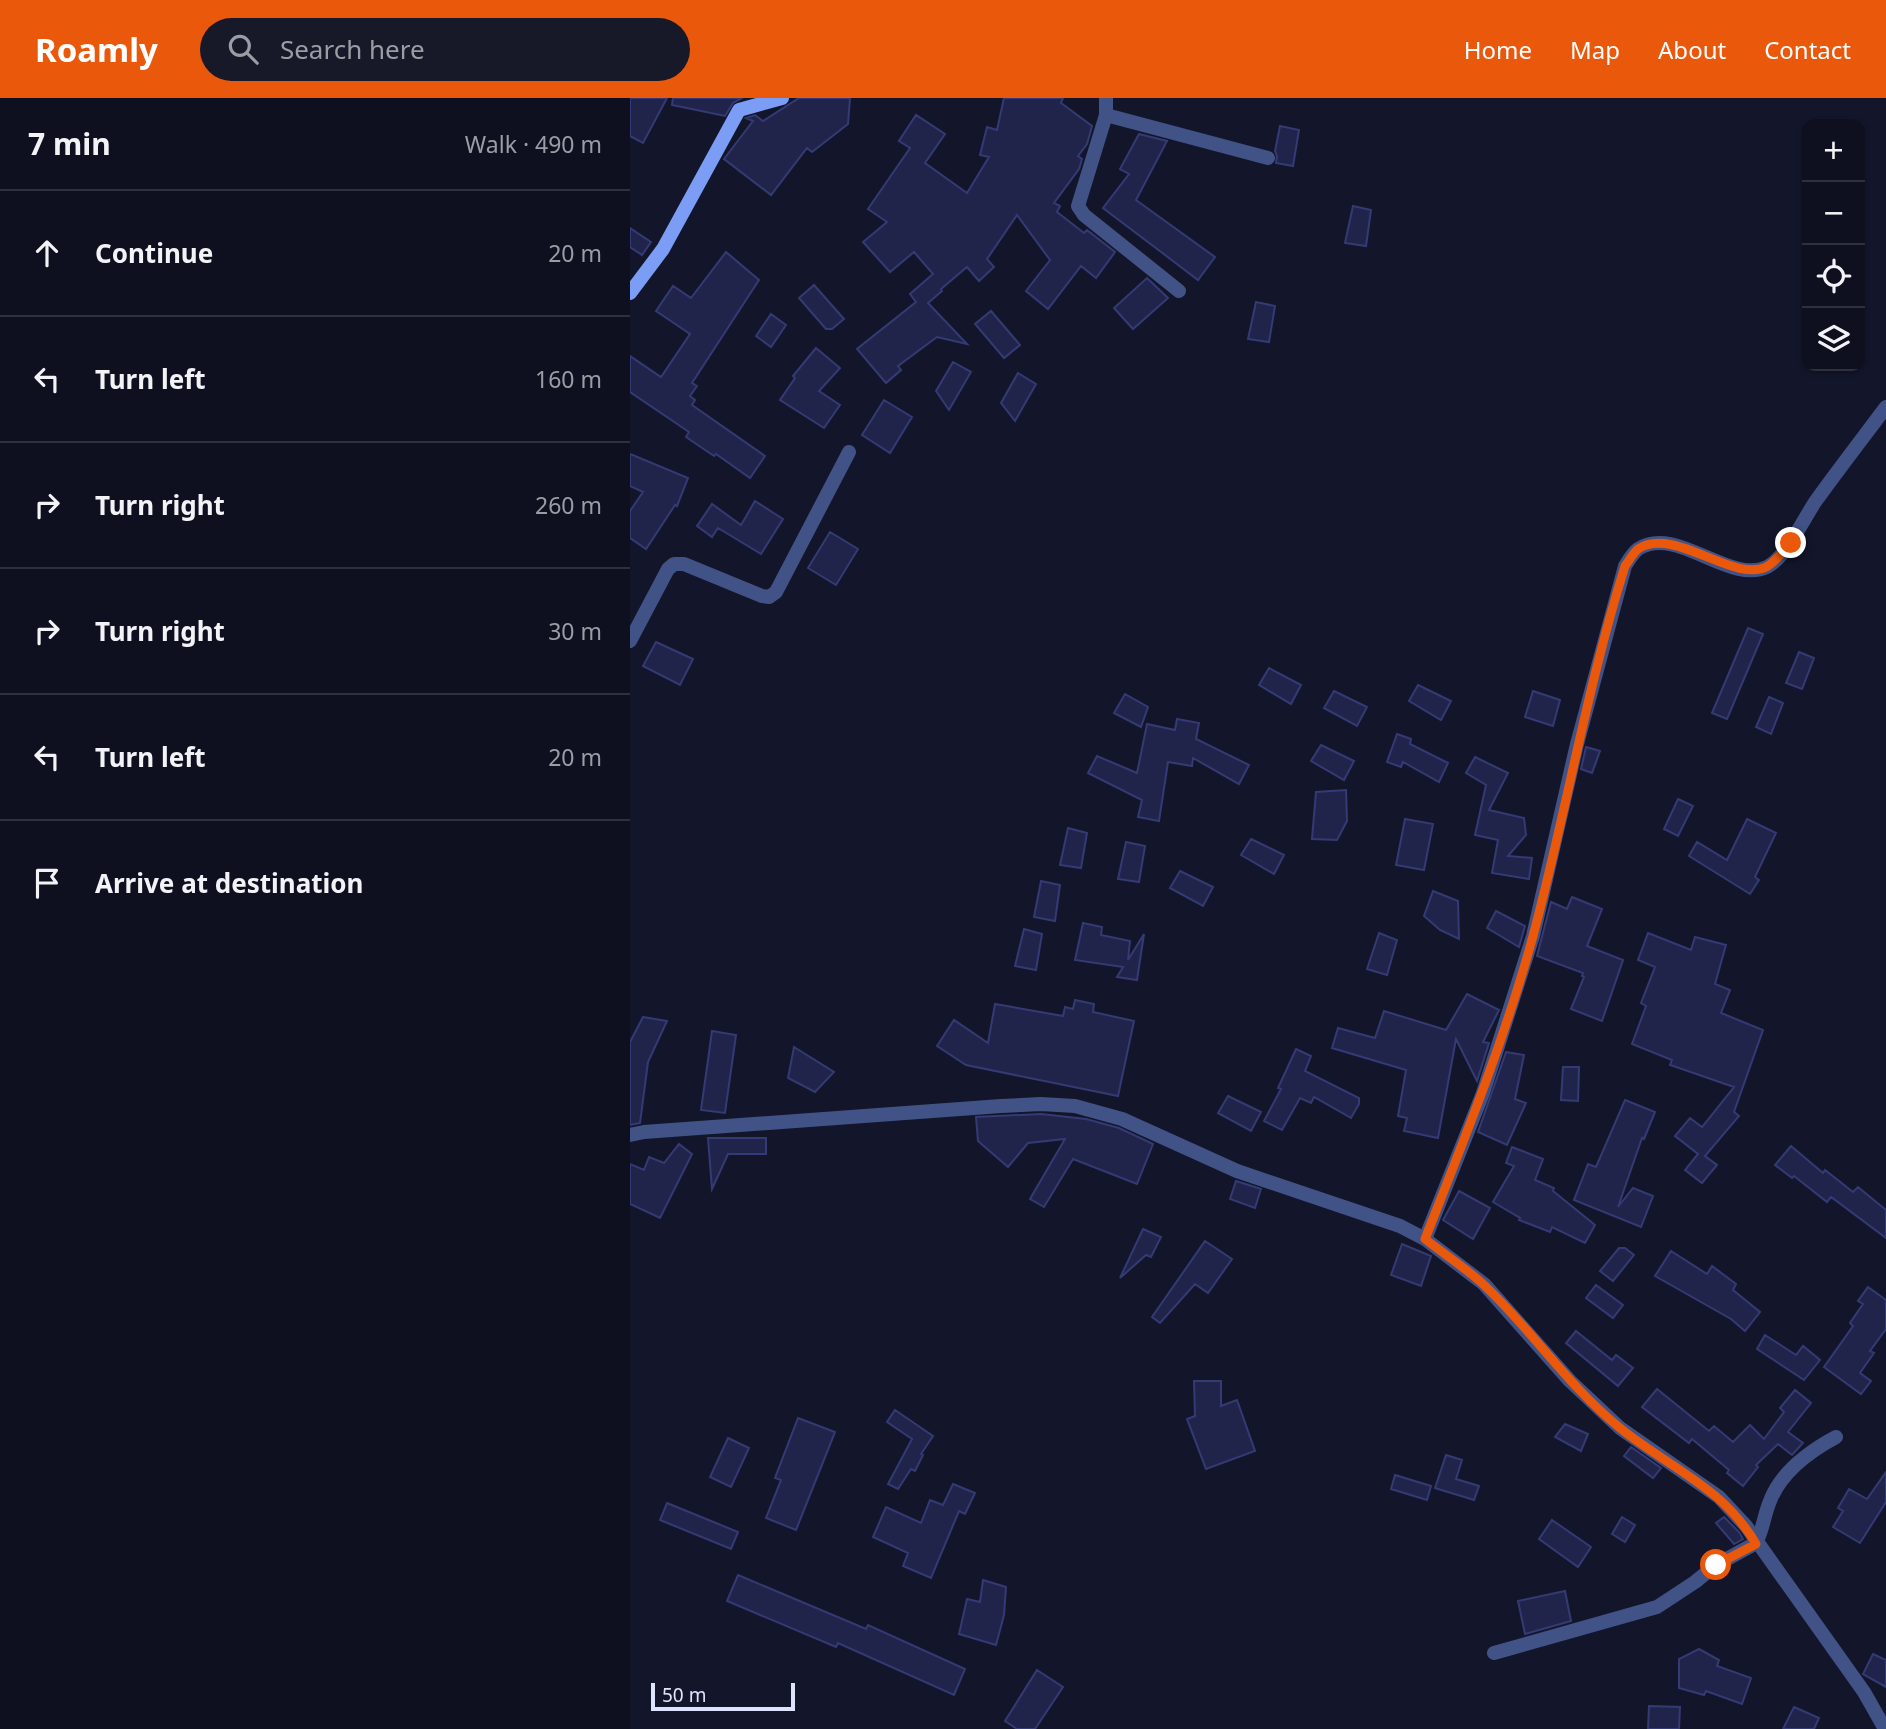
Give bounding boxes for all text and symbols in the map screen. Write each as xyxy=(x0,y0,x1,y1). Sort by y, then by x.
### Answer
search box xyxy=(200,18,690,81)
text: Roamly xyxy=(35,27,158,72)
icon: search xyxy=(224,30,262,68)
text: Search here xyxy=(280,31,425,67)
text: Home xyxy=(1464,33,1532,66)
text: Map xyxy=(1570,33,1620,66)
text: About xyxy=(1658,33,1726,66)
text: Contact xyxy=(1764,33,1851,66)
map controls xyxy=(1802,119,1865,371)
button: + xyxy=(1802,119,1865,182)
text: 7 min xyxy=(28,123,111,164)
text: Walk · 490 m xyxy=(465,128,602,160)
button: − xyxy=(1802,182,1865,245)
icon: ahead xyxy=(28,234,66,272)
text: Continue xyxy=(95,235,213,271)
text: 20 m xyxy=(548,237,602,269)
button: locate xyxy=(1802,245,1865,308)
button: layers xyxy=(1802,308,1865,371)
icon: left xyxy=(28,360,66,398)
text: Turn left xyxy=(95,361,206,397)
text: 160 m xyxy=(535,363,602,395)
icon: right xyxy=(28,486,66,524)
text: Turn right xyxy=(95,487,225,523)
text: 260 m xyxy=(535,489,602,521)
route end xyxy=(1775,527,1806,558)
icon: right xyxy=(28,612,66,650)
text: Turn right xyxy=(95,613,225,649)
text: 30 m xyxy=(548,615,602,647)
icon: left xyxy=(28,738,66,776)
text: Turn left xyxy=(95,739,206,775)
text: 20 m xyxy=(548,741,602,773)
icon: arrive xyxy=(28,864,66,902)
text: Arrive at destination xyxy=(95,865,364,901)
route start xyxy=(1700,1549,1731,1580)
scale bar xyxy=(651,1680,794,1712)
text: 50 m xyxy=(662,1682,706,1708)

